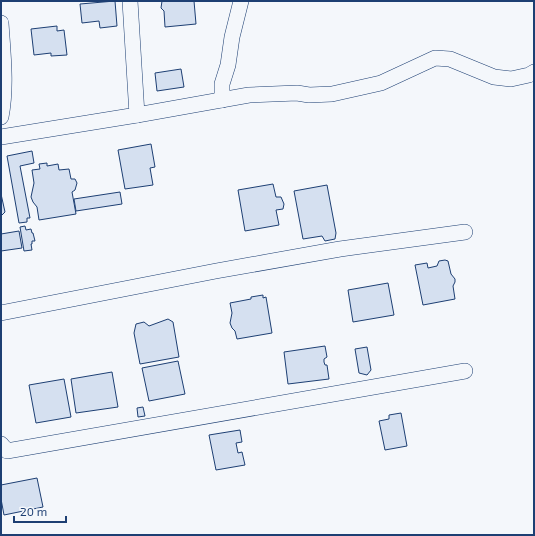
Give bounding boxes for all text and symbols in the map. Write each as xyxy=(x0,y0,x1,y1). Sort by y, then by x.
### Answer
scale bar xyxy=(14,498,66,524)
text: 20 m xyxy=(20,504,47,518)

